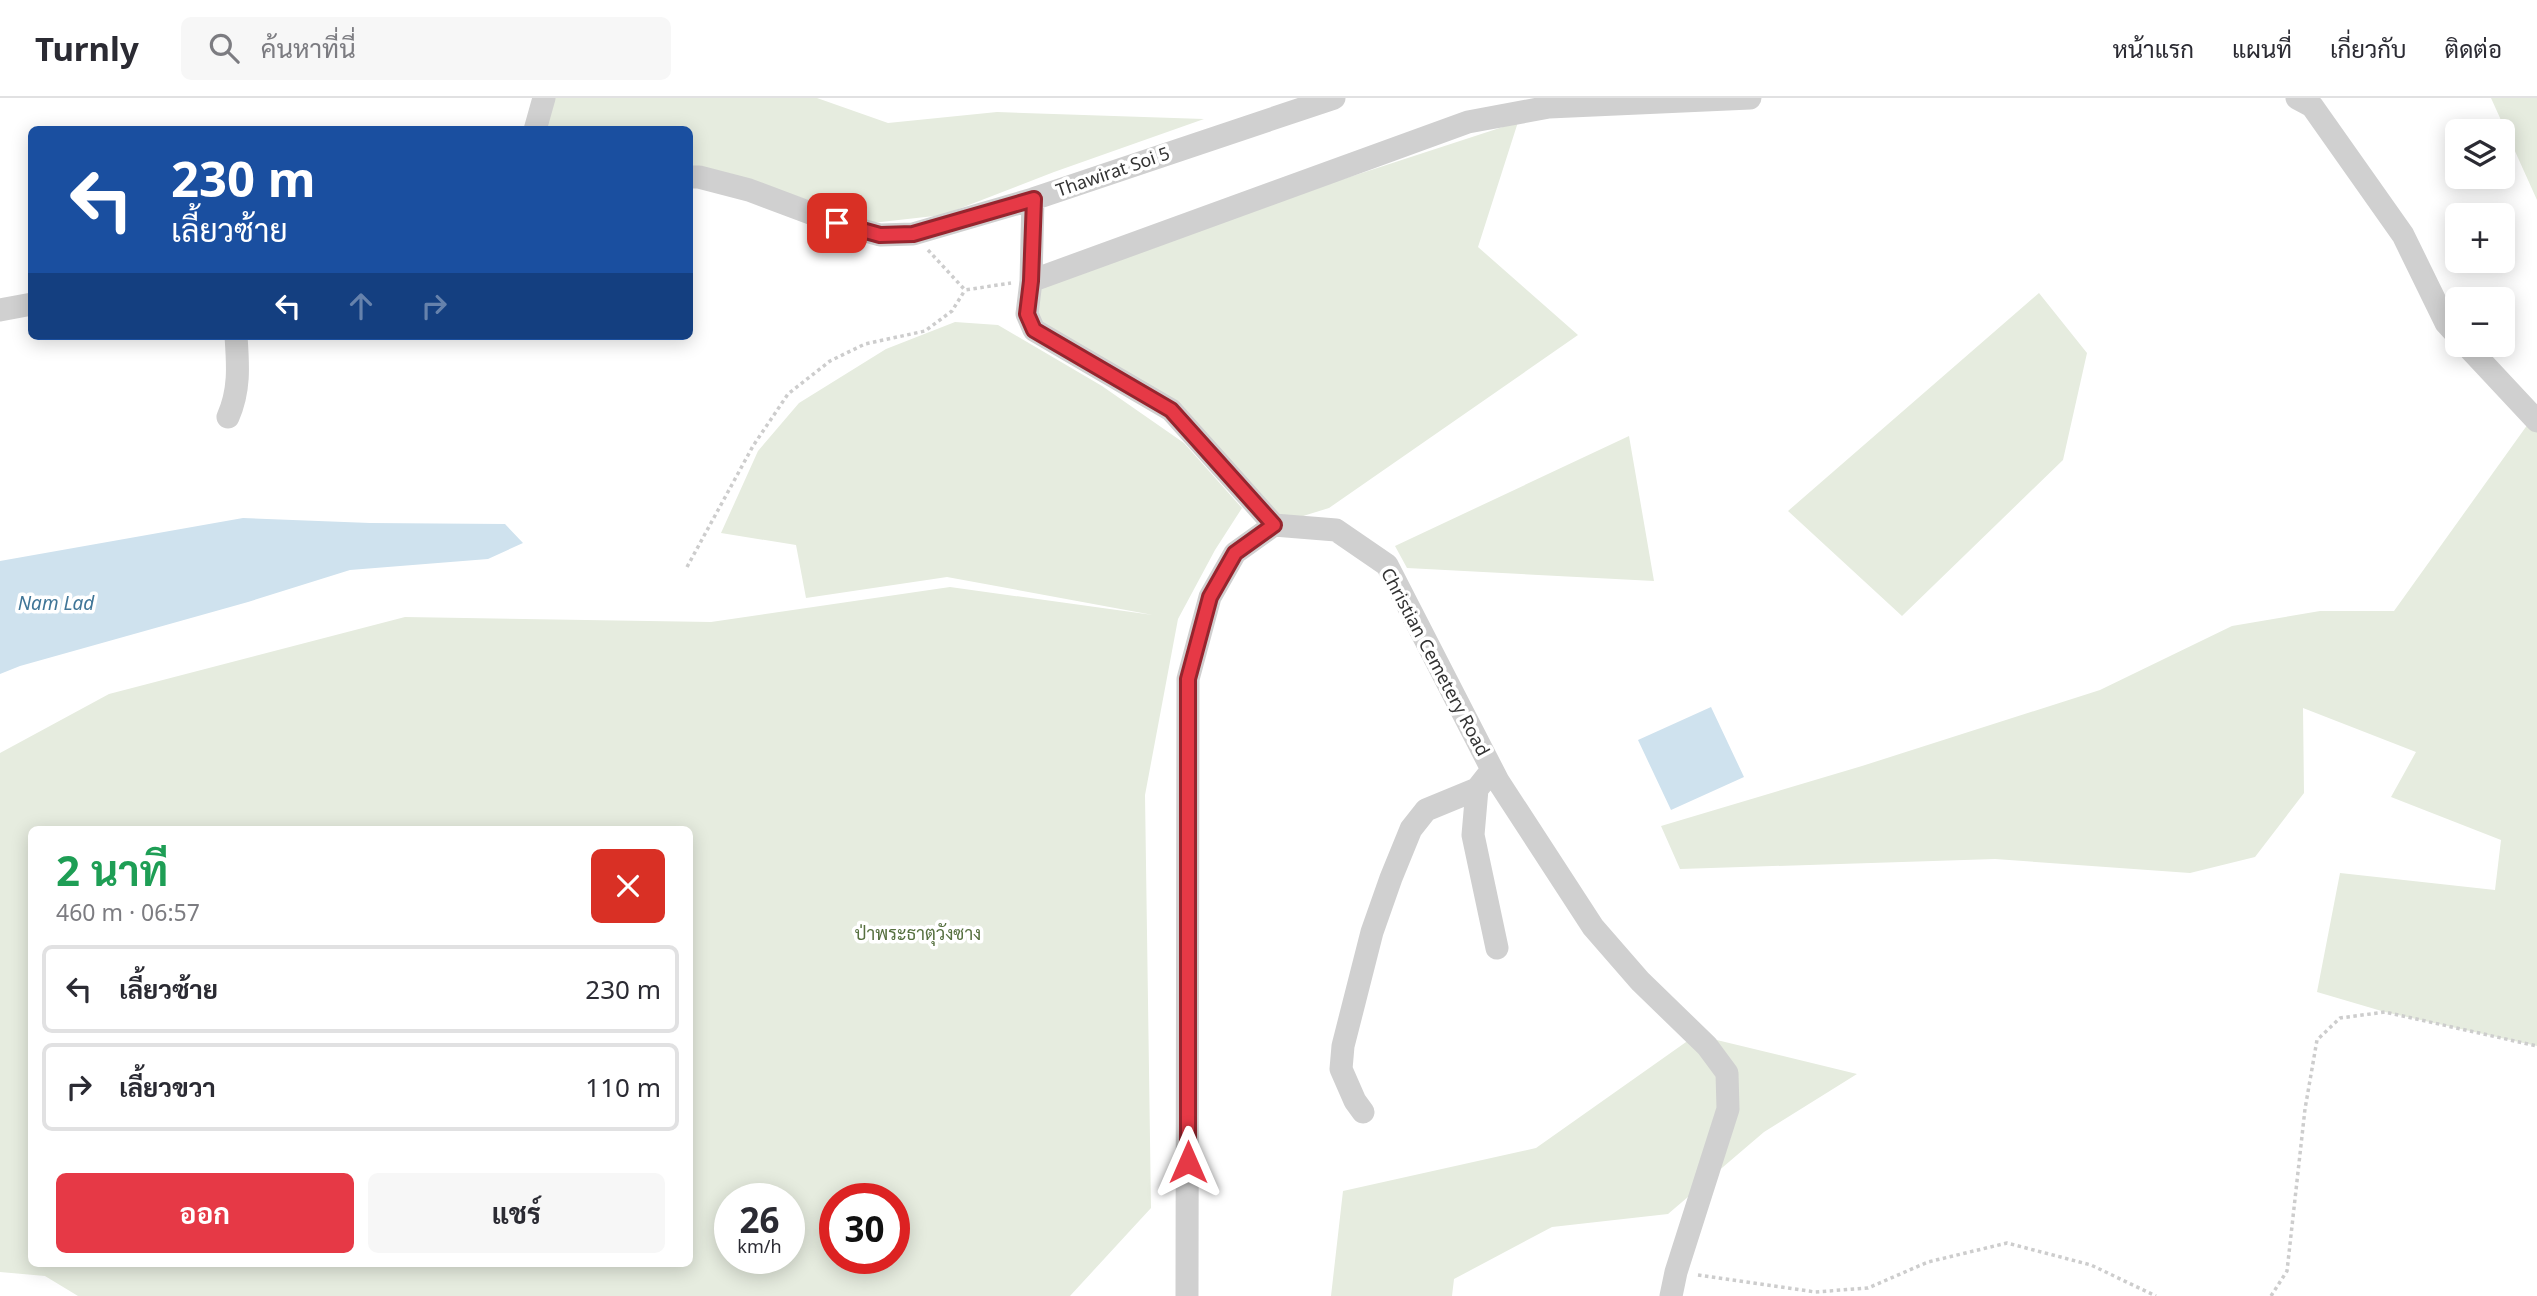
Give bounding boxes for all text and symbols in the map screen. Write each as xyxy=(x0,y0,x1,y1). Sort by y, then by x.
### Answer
search box xyxy=(181,17,671,80)
text: Turnly xyxy=(35,26,139,71)
icon: search xyxy=(205,29,243,67)
text: ค้นหาที่นี่ xyxy=(261,30,356,66)
text: หน้าแรก xyxy=(2113,32,2194,65)
text: แผนที่ xyxy=(2232,32,2292,65)
text: เกี่ยวกับ xyxy=(2330,32,2407,65)
text: ติดต่อ xyxy=(2445,32,2502,65)
map controls xyxy=(2445,119,2515,357)
button: layers xyxy=(2445,119,2515,189)
street label: Thawirat Soi 5 xyxy=(1053,140,1173,202)
text: 230 m xyxy=(171,145,316,211)
icon: left xyxy=(56,154,147,245)
pin xyxy=(807,193,867,253)
button: + xyxy=(2445,203,2515,273)
icon: arrive xyxy=(818,204,856,242)
text: เลี้ยวซ้าย xyxy=(171,208,288,251)
icon: left xyxy=(269,287,307,325)
icon: ahead xyxy=(342,287,380,325)
icon: right xyxy=(415,287,453,325)
button: − xyxy=(2445,287,2515,357)
street label: Christian Cemetery Road xyxy=(1376,563,1496,760)
water label: Nam Lad xyxy=(18,590,95,616)
text: 2 นาที xyxy=(56,841,168,898)
button: close xyxy=(591,849,665,923)
text: 460 m · 06:57 xyxy=(56,896,200,928)
park label: ป่าพระธาตุวังซาง xyxy=(855,921,981,946)
icon: left xyxy=(60,970,98,1008)
text: เลี้ยวซ้าย xyxy=(119,971,218,1007)
text: 230 m xyxy=(585,971,661,1007)
icon: right xyxy=(60,1068,98,1106)
text: เลี้ยวขวา xyxy=(119,1069,216,1105)
text: 110 m xyxy=(585,1069,661,1105)
position arrow xyxy=(1151,1125,1225,1199)
button: ออก xyxy=(56,1173,354,1253)
button: แชร์ xyxy=(368,1173,665,1253)
speed limit sign: 30 xyxy=(819,1183,910,1274)
text: 26 xyxy=(739,1196,780,1243)
text: km/h xyxy=(737,1234,782,1258)

